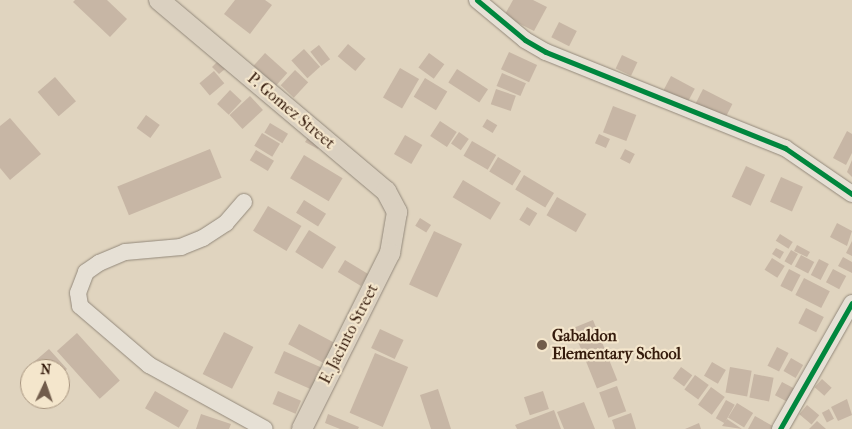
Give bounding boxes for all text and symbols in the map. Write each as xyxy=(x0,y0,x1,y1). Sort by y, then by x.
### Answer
street label: P. Gomez Street xyxy=(243,69,339,153)
street label: E. Jacinto Street xyxy=(316,281,382,387)
place label: Gabaldon Elementary School xyxy=(552,326,681,364)
marker: Gabaldon Elementary School xyxy=(536,339,548,351)
north arrow xyxy=(20,359,70,409)
text: N xyxy=(40,361,52,378)

